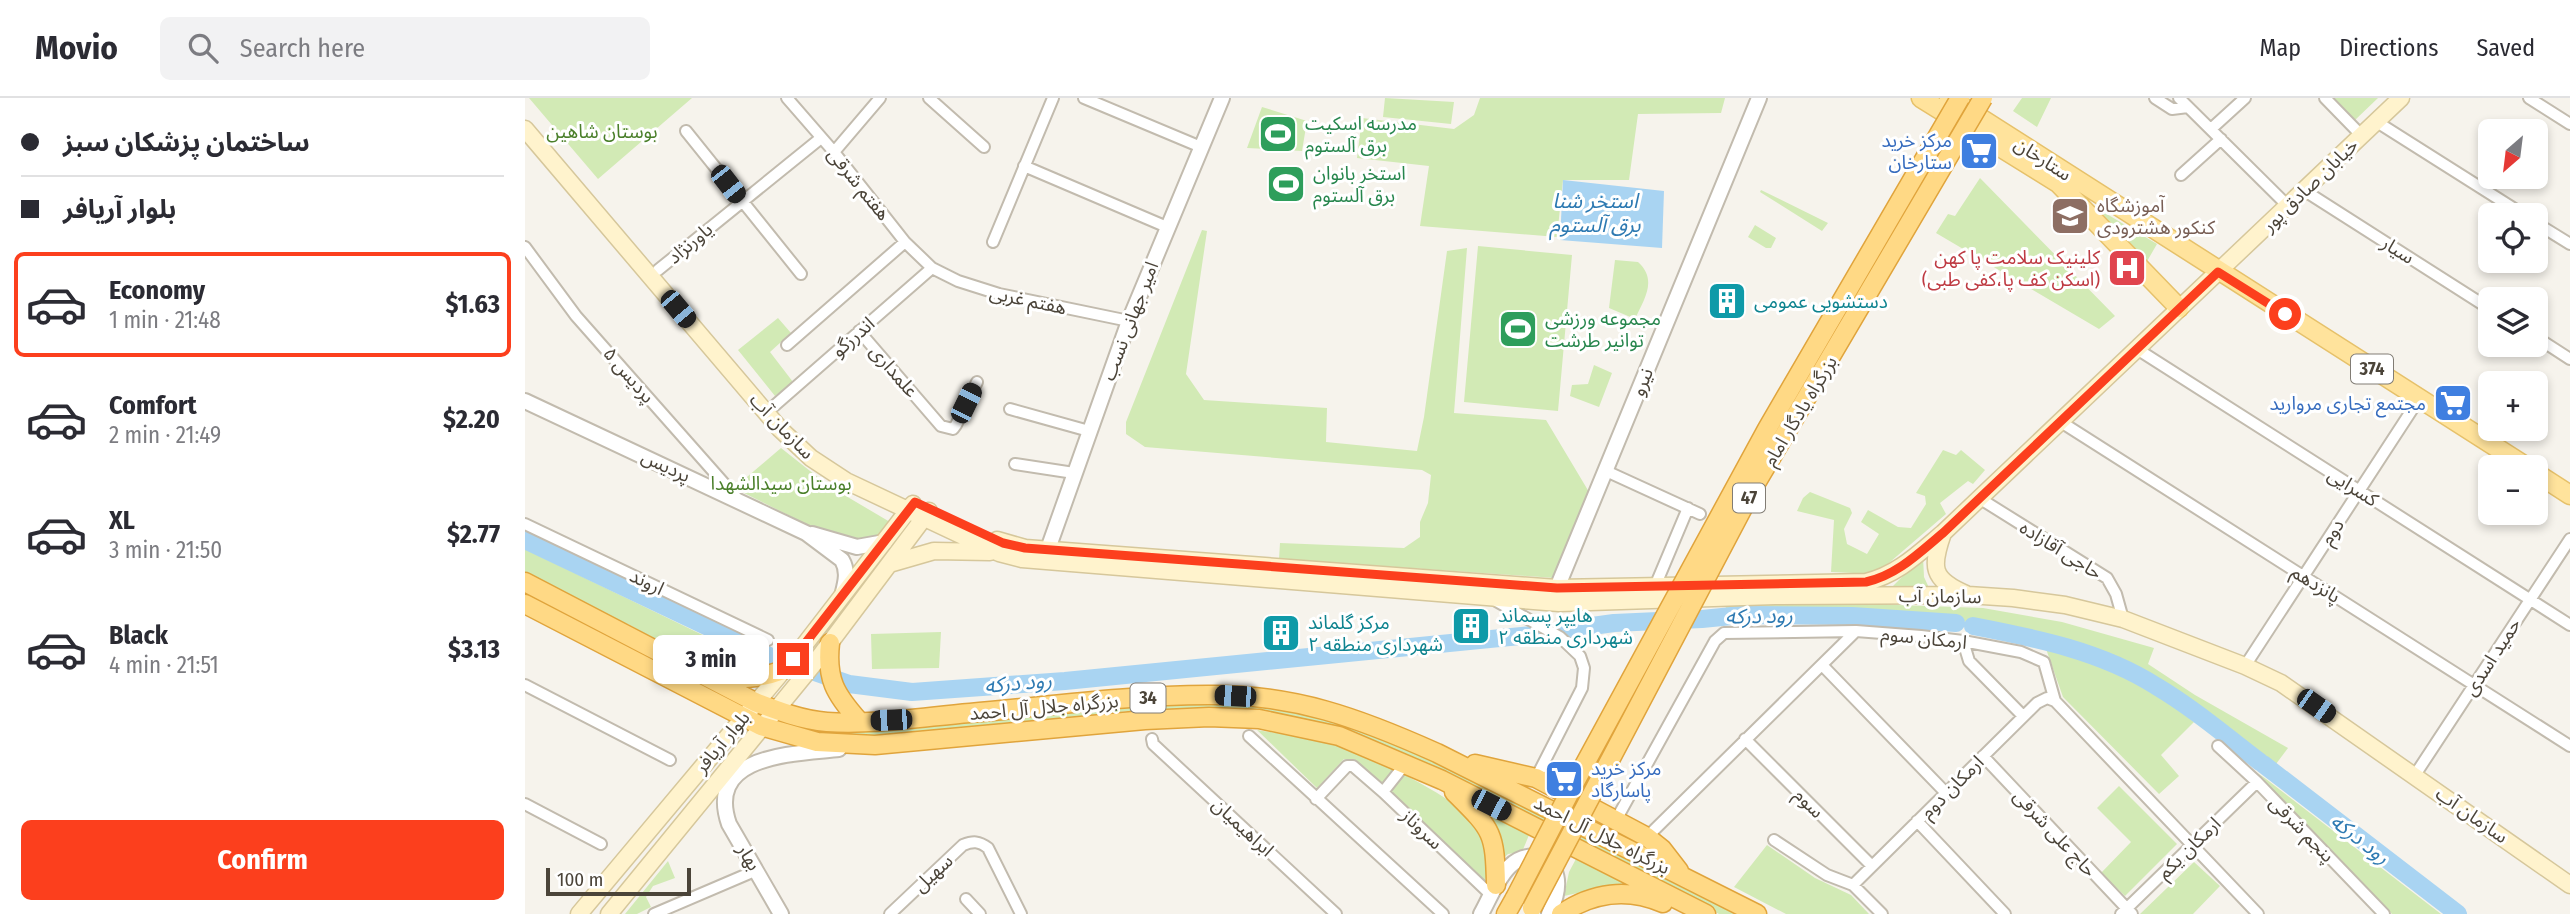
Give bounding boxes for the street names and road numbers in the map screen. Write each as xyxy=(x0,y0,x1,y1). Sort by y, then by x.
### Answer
street label: ستارخان xyxy=(2010,132,2076,186)
street label: خیابان صادق پور xyxy=(2257,133,2364,238)
street label: هفتم شرقی xyxy=(820,143,895,227)
street label: یاورنژاد xyxy=(663,218,717,268)
street label: سیار xyxy=(2376,231,2419,269)
street label: امیر جهانی نسب xyxy=(1097,258,1163,384)
street label: هفتم غربی xyxy=(987,281,1069,322)
street label: اندرزگو xyxy=(827,312,879,362)
street label: علمداری xyxy=(865,340,923,402)
street label: پردیس ۵ xyxy=(598,342,660,409)
street label: بزرگراه یادگار امام xyxy=(1758,352,1845,472)
road number: 374 xyxy=(2351,354,2393,384)
street label: نیرو xyxy=(1626,365,1658,399)
street label: سازمان آب xyxy=(745,388,819,464)
street label: پردیس xyxy=(637,445,694,488)
street label: کسرایی xyxy=(2323,463,2383,512)
road number: 47 xyxy=(1733,484,1765,512)
street label: دوم xyxy=(2315,515,2351,551)
street label: حاجی آقازاده xyxy=(2016,516,2106,584)
street label: پانزدهم xyxy=(2285,560,2345,611)
street label: اروند xyxy=(626,564,668,600)
street label: سازمان آب xyxy=(1898,584,1982,608)
street label: حمید اسدی xyxy=(2458,614,2526,700)
street label: ارمکان سوم xyxy=(1880,622,1968,657)
road number: 34 xyxy=(1131,684,1165,712)
street label: بزرگراه جلال آل احمد xyxy=(968,689,1120,725)
street label: بلوار آریافر xyxy=(689,706,755,778)
street label: ارمکان دوم xyxy=(1916,751,1991,826)
street label: سازمان آب xyxy=(2431,782,2513,848)
street label: سوم xyxy=(1787,783,1829,825)
street label: حاج علی شرقی xyxy=(2007,784,2101,883)
street label: بزرگراه جلال آل احمد xyxy=(1530,791,1674,879)
street label: پنجم شرقی xyxy=(2262,791,2339,869)
street label: ابراهیمیان xyxy=(1207,793,1279,861)
street label: سروناز xyxy=(1396,803,1447,854)
street label: ارمکان یکم xyxy=(2152,812,2228,886)
street label: بهار xyxy=(732,839,766,875)
street label: سهیل xyxy=(909,849,957,897)

